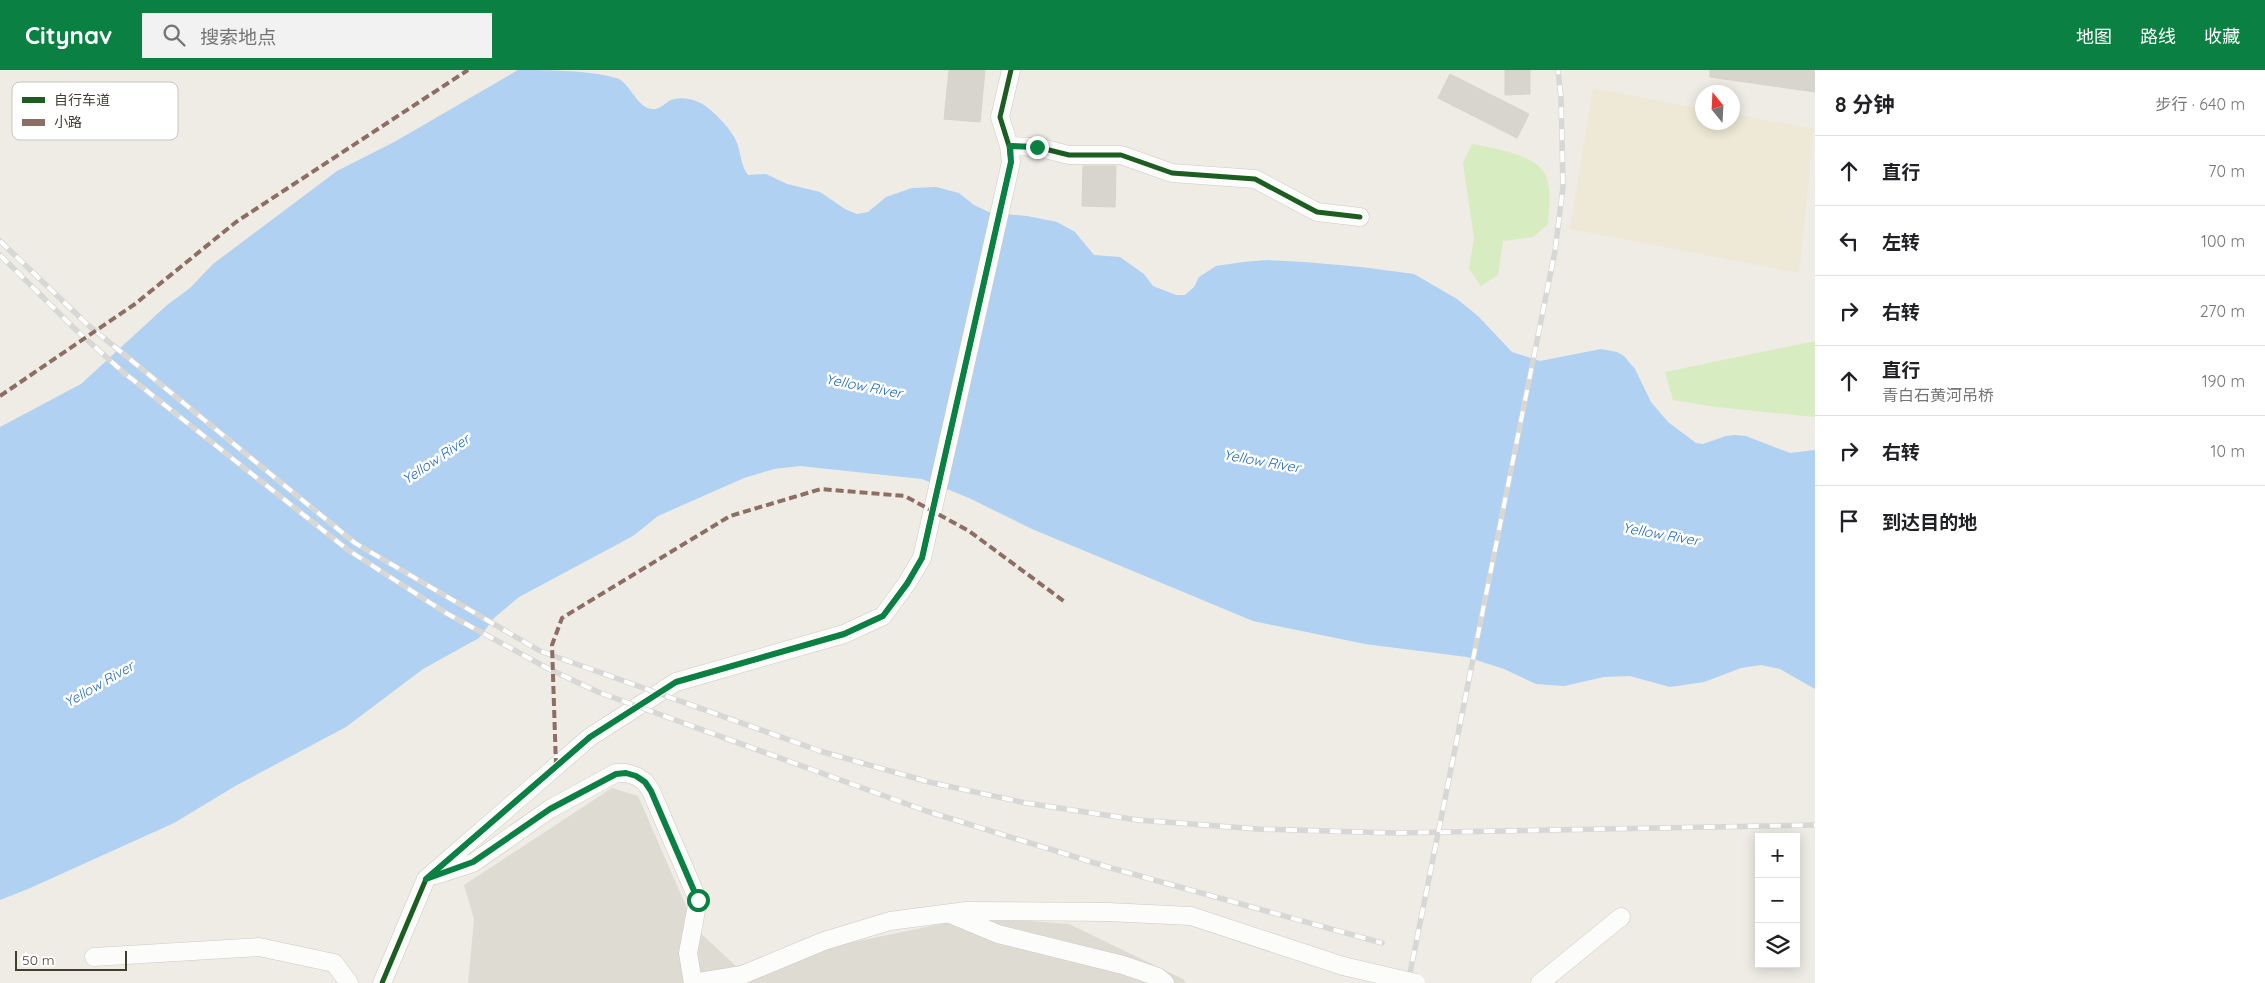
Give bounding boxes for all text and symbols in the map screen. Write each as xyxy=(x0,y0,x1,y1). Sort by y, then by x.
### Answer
search box xyxy=(142,13,492,58)
text: Citynav xyxy=(25,20,112,50)
icon: search xyxy=(160,21,188,49)
text: 搜索地点 xyxy=(200,25,276,49)
text: 地图 xyxy=(2076,25,2112,48)
text: 路线 xyxy=(2140,25,2176,48)
text: 收藏 xyxy=(2204,25,2240,48)
legend xyxy=(12,82,178,140)
north arrow xyxy=(1695,85,1740,130)
text: 自行车道 xyxy=(54,91,110,109)
text: 8 分钟 xyxy=(1835,91,1894,117)
text: 步行 · 640 m xyxy=(2155,94,2245,114)
text: 小路 xyxy=(54,113,82,131)
route end xyxy=(1026,136,1049,159)
icon: ahead xyxy=(1835,157,1863,185)
text: 直行 xyxy=(1882,160,1920,184)
text: 70 m xyxy=(2208,161,2245,181)
icon: left xyxy=(1835,227,1863,255)
text: 左转 xyxy=(1882,230,1920,254)
text: 100 m xyxy=(2201,231,2245,251)
icon: right xyxy=(1835,297,1863,325)
text: 右转 xyxy=(1882,300,1920,324)
text: 270 m xyxy=(2200,301,2245,321)
text: 直行 xyxy=(1882,358,1920,382)
icon: ahead xyxy=(1835,367,1863,395)
water label: Yellow River xyxy=(824,370,905,403)
text: 190 m xyxy=(2202,371,2245,391)
text: 青白石黄河吊桥 xyxy=(1882,385,1994,405)
water label: Yellow River xyxy=(399,429,474,488)
icon: right xyxy=(1835,437,1863,465)
text: 右转 xyxy=(1882,440,1920,464)
text: 10 m xyxy=(2211,441,2245,461)
water label: Yellow River xyxy=(1222,445,1303,477)
icon: arrive xyxy=(1835,507,1863,535)
text: 到达目的地 xyxy=(1882,510,1977,534)
water label: Yellow River xyxy=(1621,518,1702,550)
water label: Yellow River xyxy=(61,656,138,711)
map controls xyxy=(1755,833,1800,968)
button: + xyxy=(1755,833,1800,878)
button: − xyxy=(1755,878,1800,923)
route start xyxy=(687,889,710,912)
button: layers xyxy=(1755,923,1800,968)
scale bar xyxy=(15,948,128,971)
text: 50 m xyxy=(22,951,55,969)

